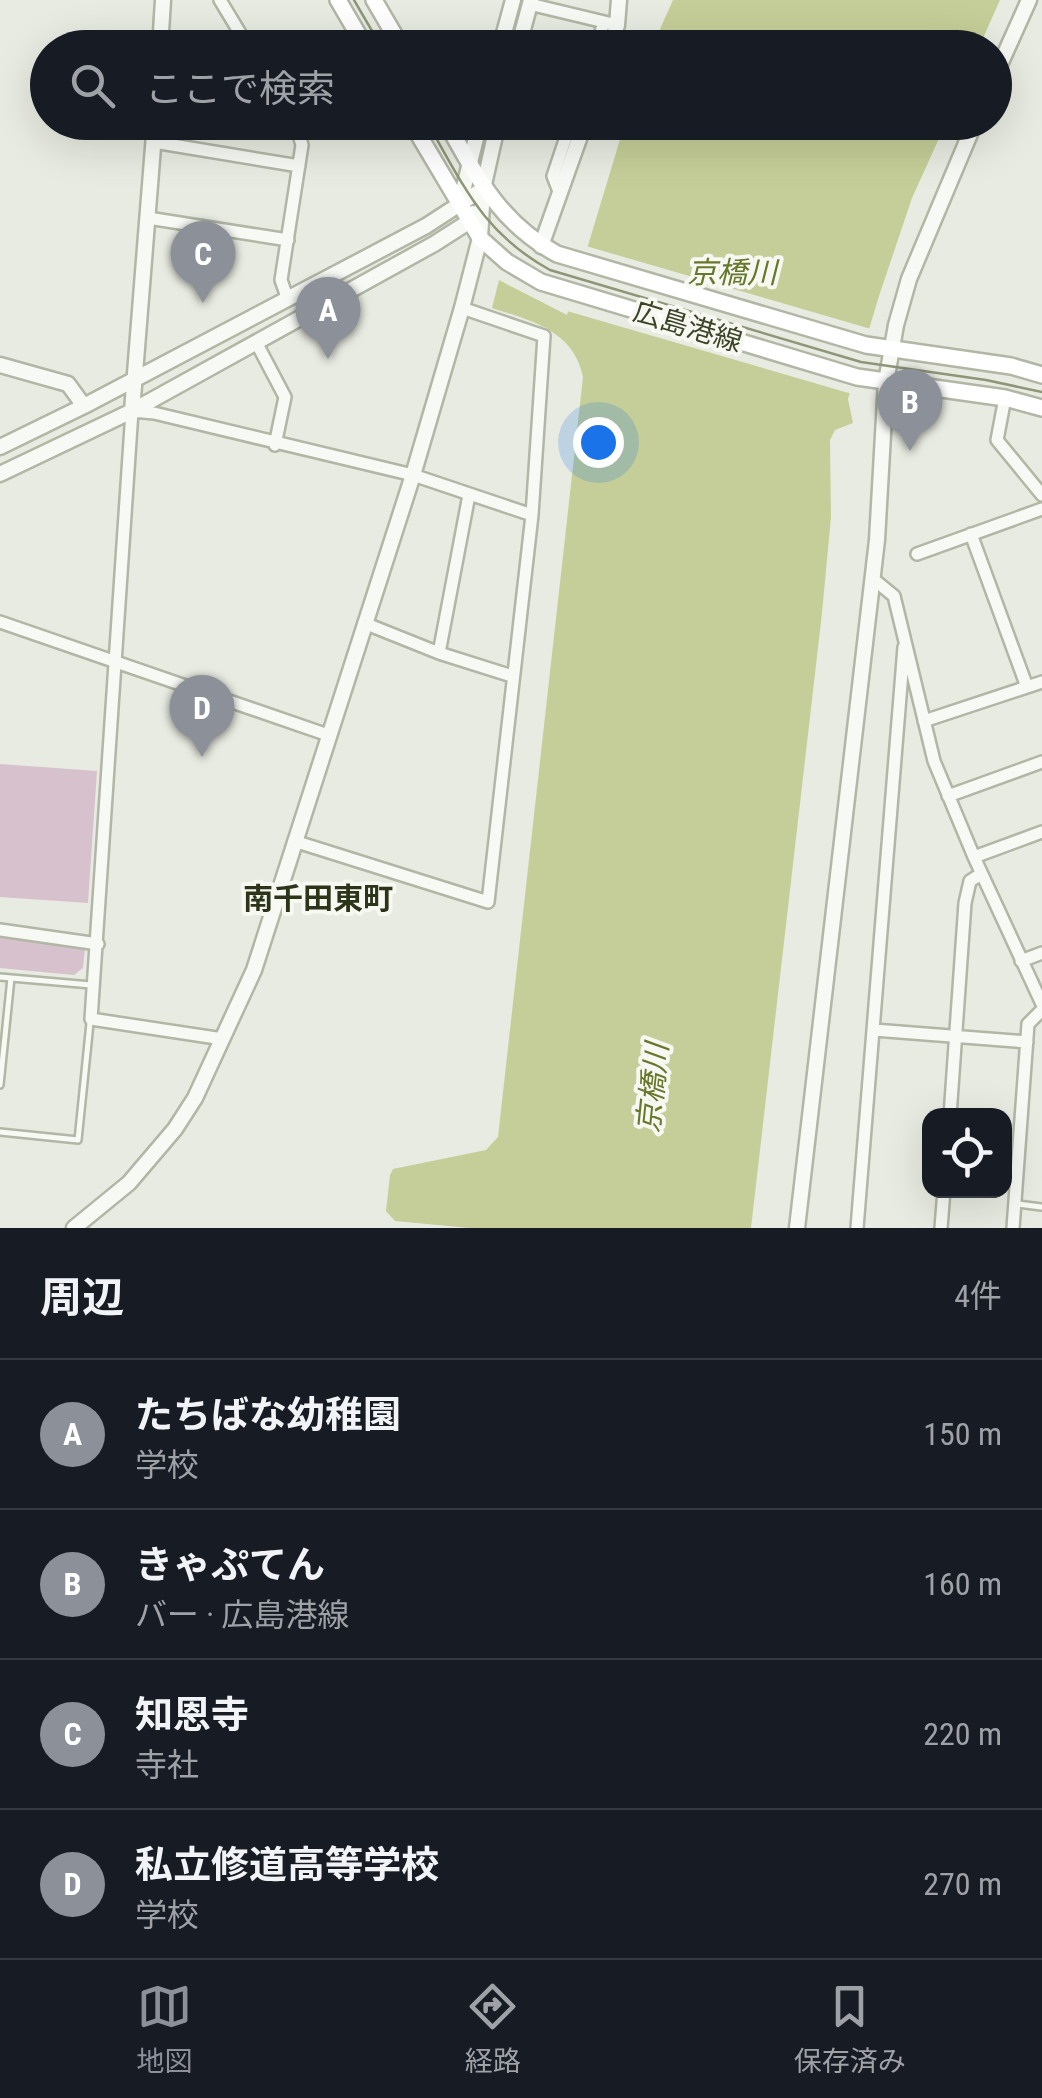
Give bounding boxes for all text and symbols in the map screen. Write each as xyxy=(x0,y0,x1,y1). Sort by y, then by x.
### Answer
search box xyxy=(30,30,1012,140)
icon: search xyxy=(65,58,120,113)
text: ここで検索 xyxy=(145,67,335,111)
pin: C xyxy=(170,220,236,303)
water label: 京橋川 xyxy=(687,255,780,290)
pin: A xyxy=(296,276,360,359)
street label: 広島港線 xyxy=(629,294,746,359)
pin: B xyxy=(878,368,942,451)
your location xyxy=(573,417,624,468)
pin: D xyxy=(170,674,234,757)
district label: 南千田東町 xyxy=(243,881,393,916)
water label: 京橋川 xyxy=(630,1038,675,1135)
map controls xyxy=(922,1108,1012,1198)
button: locate xyxy=(922,1108,1012,1198)
text: 周辺 xyxy=(40,1273,124,1322)
text: 4件 xyxy=(954,1277,1002,1315)
text: たちばな幼稚園 xyxy=(135,1393,401,1437)
text: A xyxy=(63,1415,82,1453)
text: 150 m xyxy=(923,1415,1002,1453)
text: 学校 xyxy=(135,1446,199,1484)
text: きゃぷてん xyxy=(135,1543,325,1587)
text: B xyxy=(64,1565,81,1603)
text: 160 m xyxy=(923,1565,1002,1603)
text: バー · 広島港線 xyxy=(135,1596,350,1634)
text: 知恩寺 xyxy=(135,1693,249,1737)
text: C xyxy=(63,1715,82,1753)
text: 220 m xyxy=(923,1715,1002,1753)
text: 寺社 xyxy=(135,1746,199,1784)
text: 私立修道高等学校 xyxy=(135,1843,439,1887)
text: D xyxy=(63,1865,82,1903)
text: 270 m xyxy=(923,1865,1002,1903)
text: 学校 xyxy=(135,1896,199,1934)
tab: 地図 xyxy=(136,1979,192,2079)
tab: 経路 xyxy=(465,1979,521,2079)
tab: 保存済み xyxy=(794,1979,906,2079)

